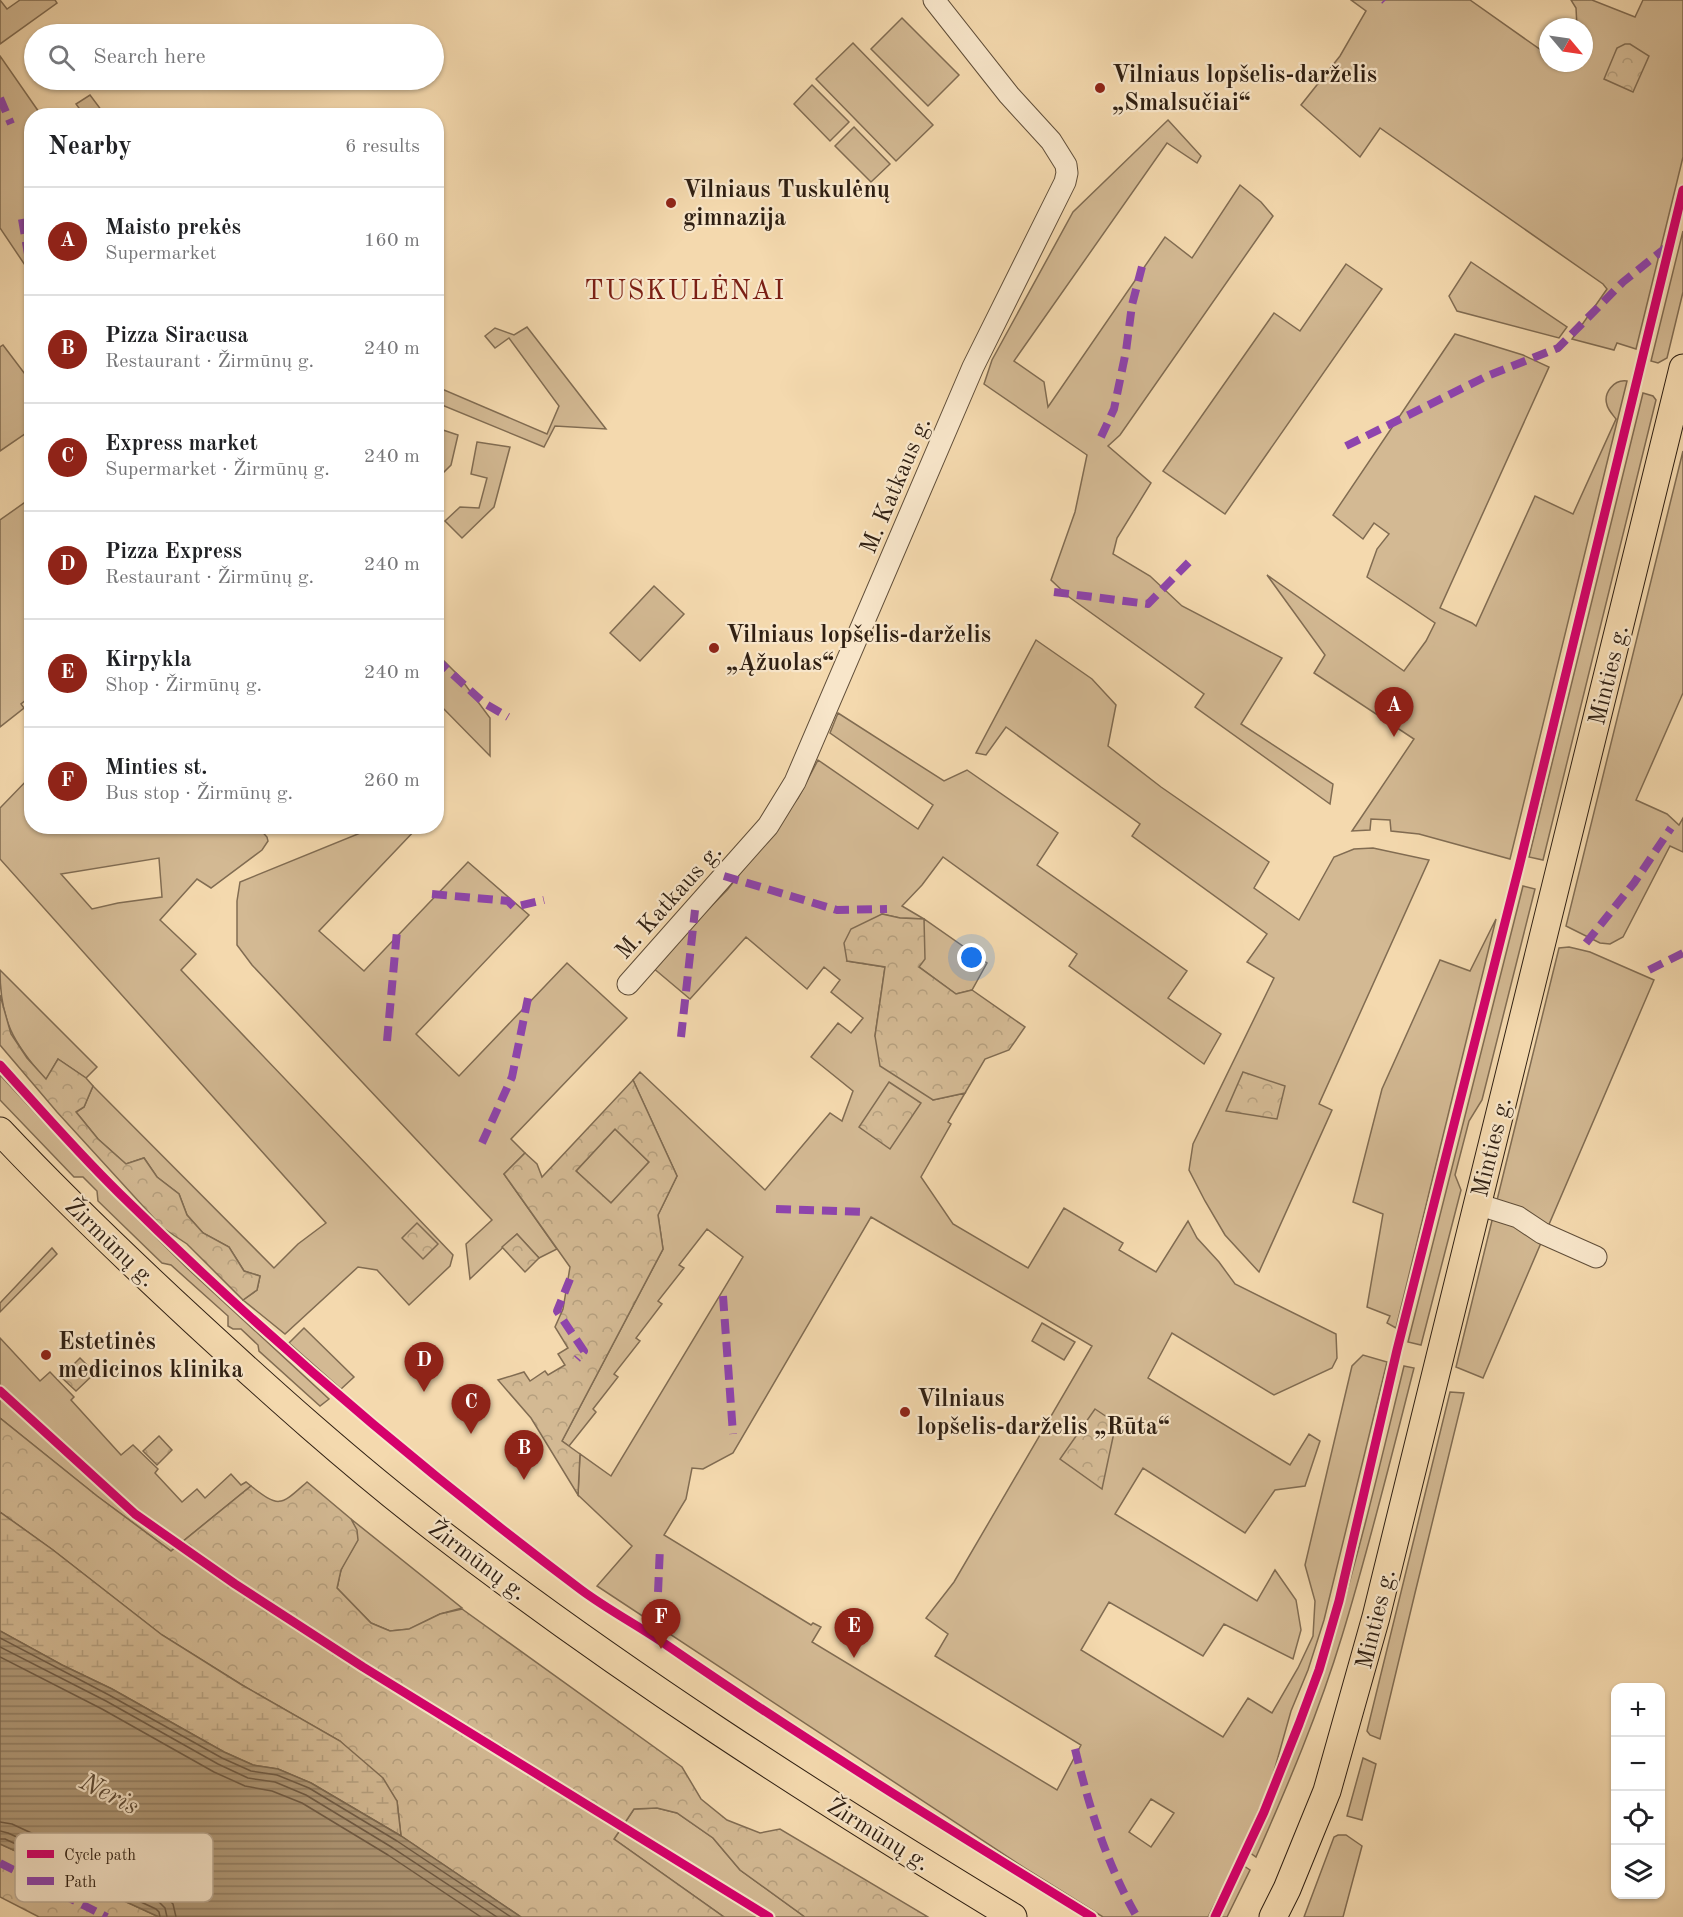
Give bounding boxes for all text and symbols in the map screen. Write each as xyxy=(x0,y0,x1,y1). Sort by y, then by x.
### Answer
north arrow xyxy=(1539,18,1593,72)
search box xyxy=(24,24,444,90)
icon: search xyxy=(45,41,78,74)
text: Search here xyxy=(93,46,206,68)
place label: Vilniaus lopšelis-darželis „Smalsučiai“ xyxy=(1112,64,1377,116)
marker: Vilniaus lopšelis-darželis „Smalsučiai“ xyxy=(1093,81,1107,95)
text: Nearby xyxy=(48,134,132,160)
text: 6 results xyxy=(345,137,420,157)
place label: Vilniaus Tuskulėnų gimnazija xyxy=(683,179,890,231)
marker: Vilniaus Tuskulėnų gimnazija xyxy=(664,196,678,210)
text: Maisto prekės xyxy=(105,217,241,239)
text: A xyxy=(60,231,75,251)
text: 160 m xyxy=(364,231,420,251)
text: Supermarket xyxy=(105,244,216,264)
district label: TUSKULĖNAI xyxy=(584,274,786,305)
text: Pizza Siracusa xyxy=(105,325,248,347)
text: B xyxy=(60,339,75,359)
text: 240 m xyxy=(364,339,420,359)
text: Restaurant · Žirmūnų g. xyxy=(105,352,314,372)
street label: M. Katkaus g. xyxy=(857,414,936,558)
text: Express market xyxy=(105,433,258,455)
text: C xyxy=(61,447,74,467)
text: 240 m xyxy=(364,447,420,467)
text: Supermarket · Žirmūnų g. xyxy=(105,460,330,480)
text: Pizza Express xyxy=(105,541,242,563)
text: D xyxy=(60,555,75,575)
text: 240 m xyxy=(364,555,420,575)
text: Restaurant · Žirmūnų g. xyxy=(105,568,314,588)
street label: Minties g. xyxy=(1586,623,1634,728)
place label: Vilniaus lopšelis-darželis „Ąžuolas“ xyxy=(726,624,991,676)
marker: Vilniaus lopšelis-darželis „Ąžuolas“ xyxy=(707,641,721,655)
text: Kirpykla xyxy=(105,649,192,671)
text: E xyxy=(61,663,74,683)
text: 240 m xyxy=(364,663,420,683)
text: Shop · Žirmūnų g. xyxy=(105,676,262,696)
pin: A xyxy=(1374,688,1414,737)
text: Minties st. xyxy=(105,757,207,779)
text: F xyxy=(61,771,74,791)
text: 260 m xyxy=(364,771,420,791)
text: Bus stop · Žirmūnų g. xyxy=(105,784,293,804)
street label: M. Katkaus g. xyxy=(612,840,727,965)
your location xyxy=(957,943,986,972)
street label: Minties g. xyxy=(1469,1095,1517,1200)
street label: Žirmūnų g. xyxy=(60,1192,162,1292)
place label: Estetinės medicinos klinika xyxy=(58,1331,243,1383)
pin: D xyxy=(404,1342,444,1392)
marker: Estetinės medicinos klinika xyxy=(39,1348,53,1362)
pin: C xyxy=(452,1384,490,1434)
place label: Vilniaus lopšelis-darželis „Rūta“ xyxy=(917,1388,1170,1440)
marker: Vilniaus lopšelis-darželis „Rūta“ xyxy=(898,1405,912,1419)
pin: B xyxy=(504,1430,544,1480)
street label: Žirmūnų g. xyxy=(423,1514,533,1606)
street label: Minties g. xyxy=(1353,1567,1401,1672)
pin: F xyxy=(642,1600,680,1649)
pin: E xyxy=(834,1608,874,1658)
map controls xyxy=(1611,1683,1665,1899)
button: + xyxy=(1611,1683,1665,1737)
button: − xyxy=(1611,1737,1665,1791)
water label: Neris xyxy=(75,1769,143,1820)
street label: Žirmūnų g. xyxy=(822,1791,936,1877)
button: locate xyxy=(1611,1791,1665,1845)
legend xyxy=(15,1833,213,1902)
button: layers xyxy=(1611,1845,1665,1899)
text: Cycle path xyxy=(64,1848,136,1864)
text: Path xyxy=(64,1875,97,1891)

